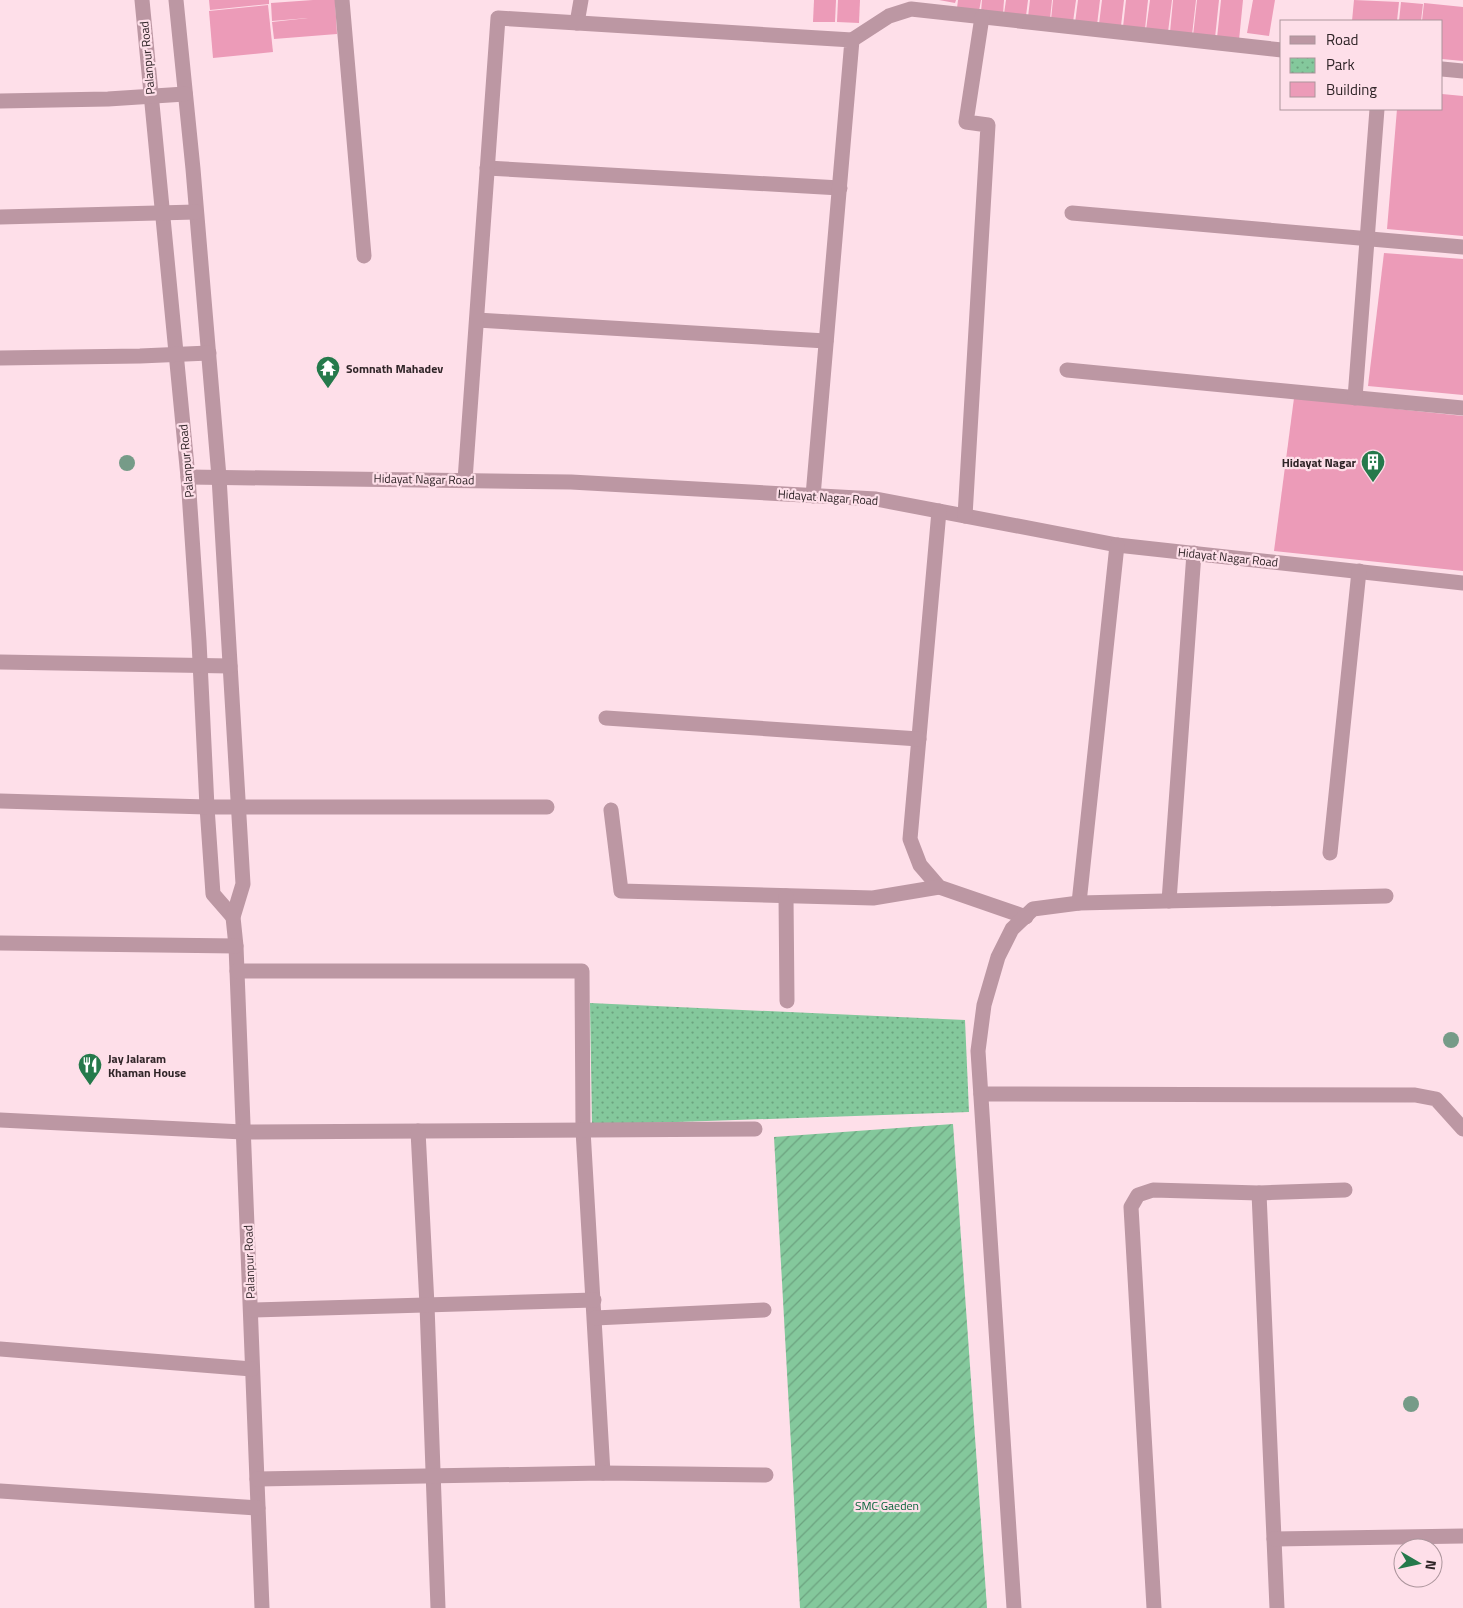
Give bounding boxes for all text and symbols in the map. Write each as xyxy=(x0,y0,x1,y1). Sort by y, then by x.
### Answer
street label: Palanpur Road xyxy=(134,20,160,96)
legend xyxy=(1280,20,1443,110)
text: Road xyxy=(1326,28,1358,51)
text: Park xyxy=(1326,53,1355,76)
text: Building xyxy=(1326,78,1377,101)
temple icon: Somnath Mahadev xyxy=(315,355,341,389)
place label: Somnath Mahadev xyxy=(346,359,443,378)
street label: Palanpur Road xyxy=(173,423,199,499)
building icon: Hidayat Nagar xyxy=(1360,449,1386,483)
place label: Hidayat Nagar xyxy=(1282,453,1357,472)
street label: Hidayat Nagar Road xyxy=(374,469,474,489)
street label: Hidayat Nagar Road xyxy=(777,484,879,510)
street label: Hidayat Nagar Road xyxy=(1177,542,1279,572)
place label: Jay Jalaram Khaman House xyxy=(108,1049,186,1082)
restaurant icon: Jay Jalaram Khaman House xyxy=(77,1052,103,1086)
street label: Palanpur Road xyxy=(238,1225,260,1299)
park label: SMC Gaeden xyxy=(855,1496,919,1515)
north arrow xyxy=(1393,1538,1443,1588)
text: N xyxy=(1420,1559,1442,1572)

